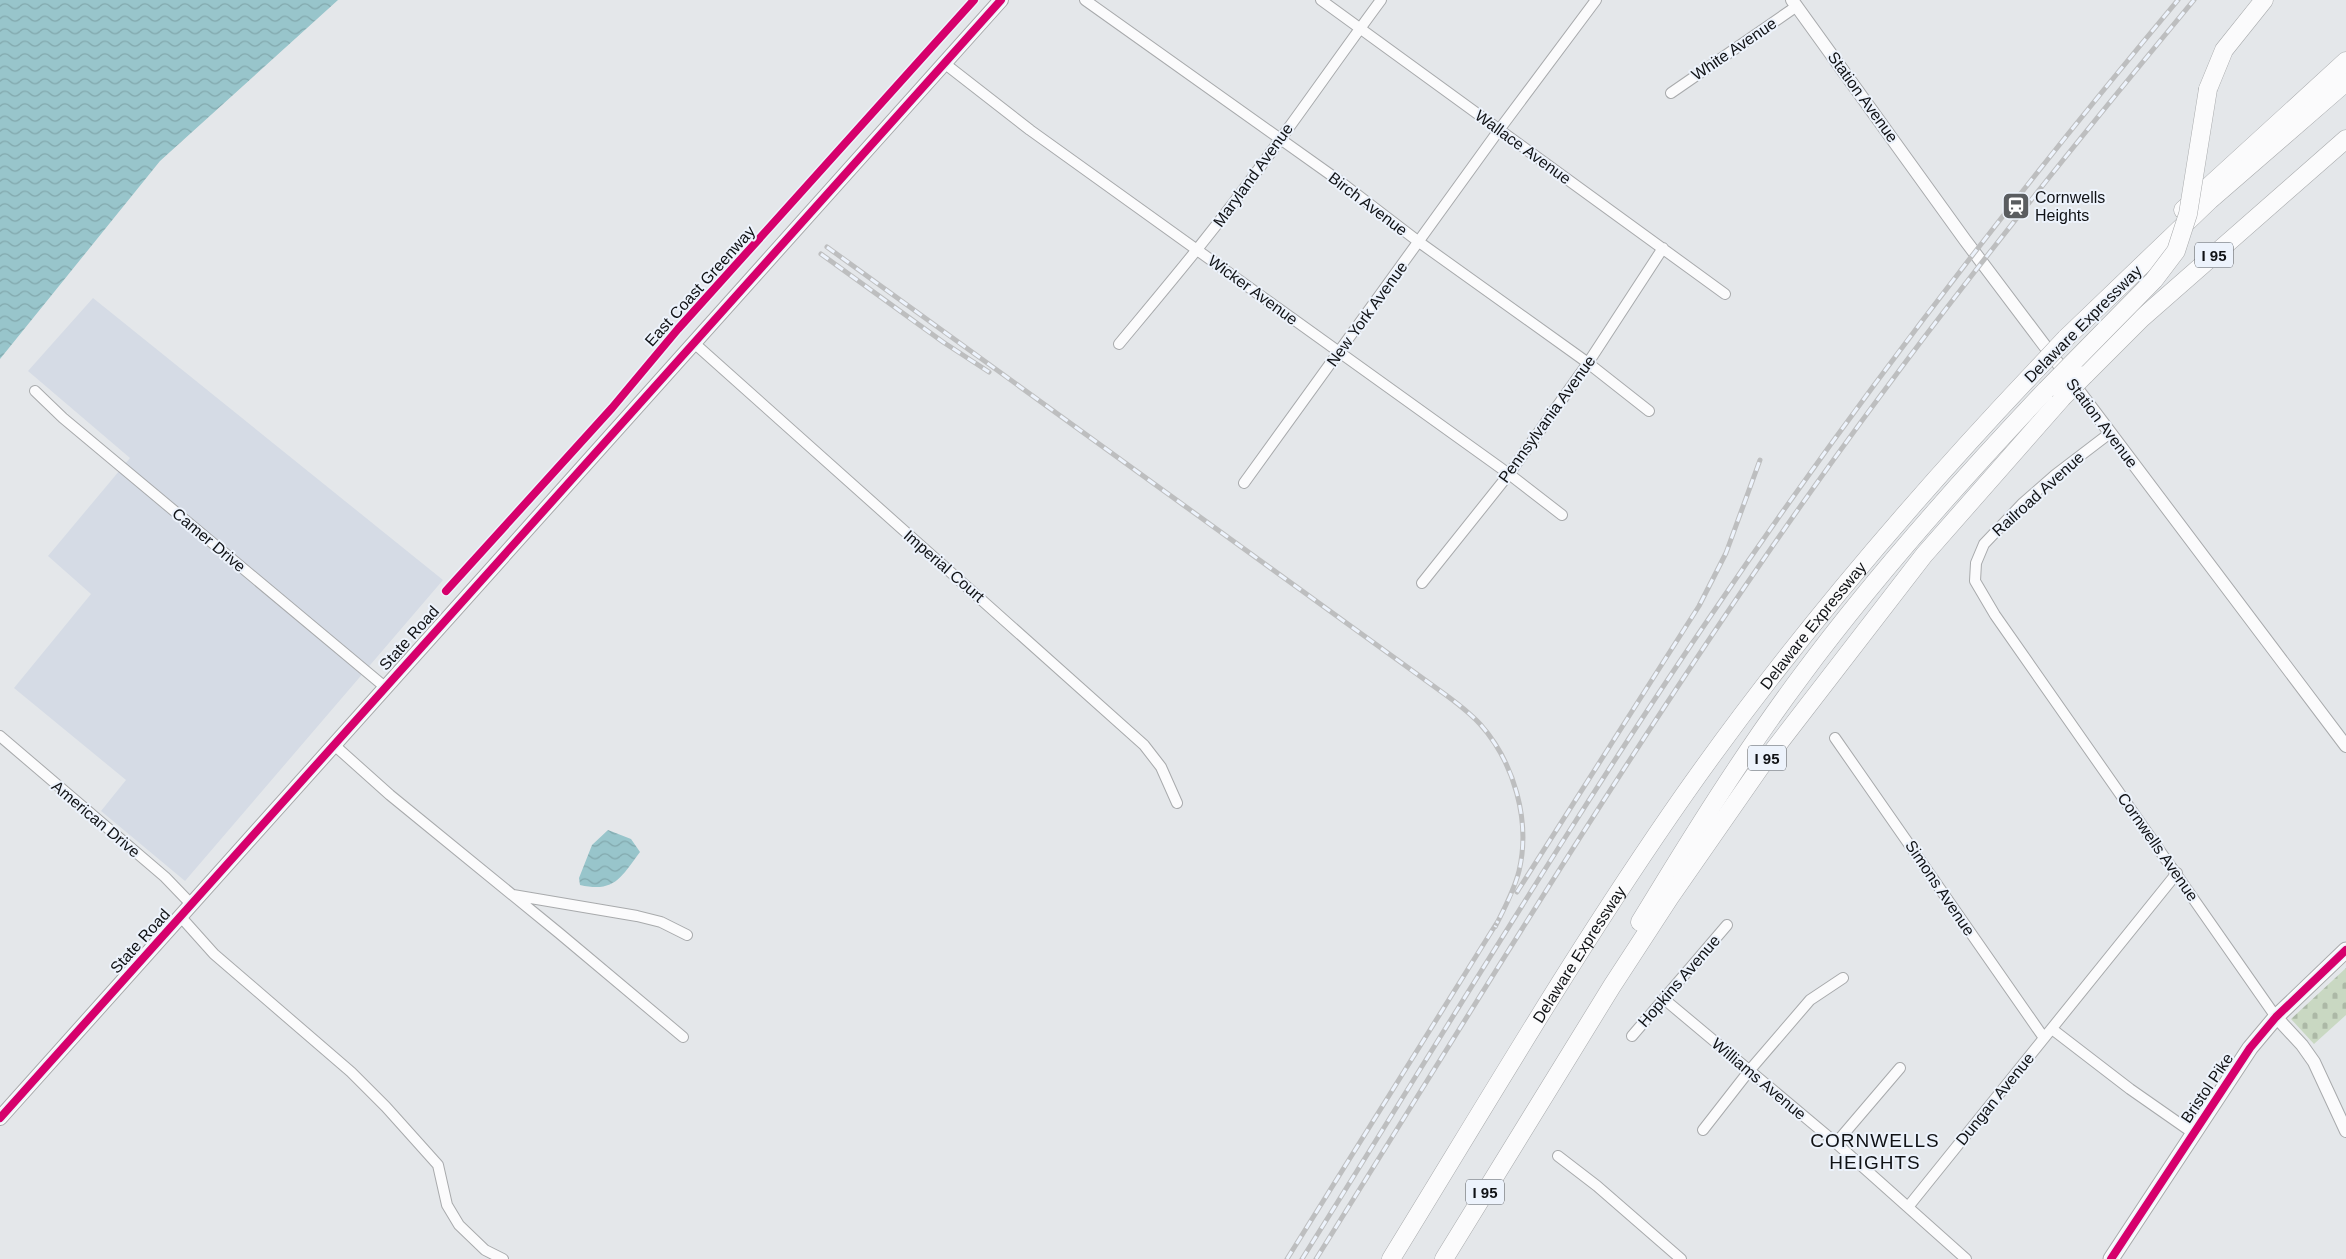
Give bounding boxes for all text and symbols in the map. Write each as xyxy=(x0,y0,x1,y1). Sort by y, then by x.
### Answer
street label: White Avenue xyxy=(1688,14,1780,84)
street label: Station Avenue xyxy=(1825,49,1901,145)
street label: Wallace Avenue xyxy=(1472,107,1574,187)
street label: Maryland Avenue xyxy=(1210,120,1296,230)
street label: Birch Avenue xyxy=(1325,169,1411,239)
place label: Cornwells Heights xyxy=(2035,189,2105,224)
station icon: Cornwells Heights xyxy=(2001,191,2031,221)
street label: East Coast Greenway xyxy=(642,222,758,350)
road number: I 95 xyxy=(2195,242,2233,268)
street label: Wicker Avenue xyxy=(1205,252,1301,328)
street label: New York Avenue xyxy=(1323,258,1411,370)
street label: Delaware Expressway xyxy=(2021,262,2145,386)
street label: Pennsylvania Avenue xyxy=(1495,352,1599,486)
street label: Station Avenue xyxy=(2063,375,2141,471)
street label: Railroad Avenue xyxy=(1989,448,2087,540)
street label: Camer Drive xyxy=(169,505,249,575)
street label: Imperial Court xyxy=(901,527,988,606)
street label: Delaware Expressway xyxy=(1757,558,1869,692)
street label: State Road xyxy=(376,603,442,673)
road number: I 95 xyxy=(1748,746,1786,770)
street label: American Drive xyxy=(49,777,143,861)
street label: Cornwells Avenue xyxy=(2114,790,2202,904)
street label: Simons Avenue xyxy=(1902,837,1978,939)
street label: Delaware Expressway xyxy=(1529,883,1628,1026)
street label: State Road xyxy=(107,906,173,976)
street label: Hopkins Avenue xyxy=(1635,932,1723,1030)
street label: Williams Avenue xyxy=(1709,1035,1809,1123)
street label: Dungan Avenue xyxy=(1953,1049,2037,1148)
street label: Bristol Pike xyxy=(2178,1050,2236,1126)
district label: CORNWELLS HEIGHTS xyxy=(1810,1130,1940,1173)
road number: I 95 xyxy=(1466,1180,1504,1204)

